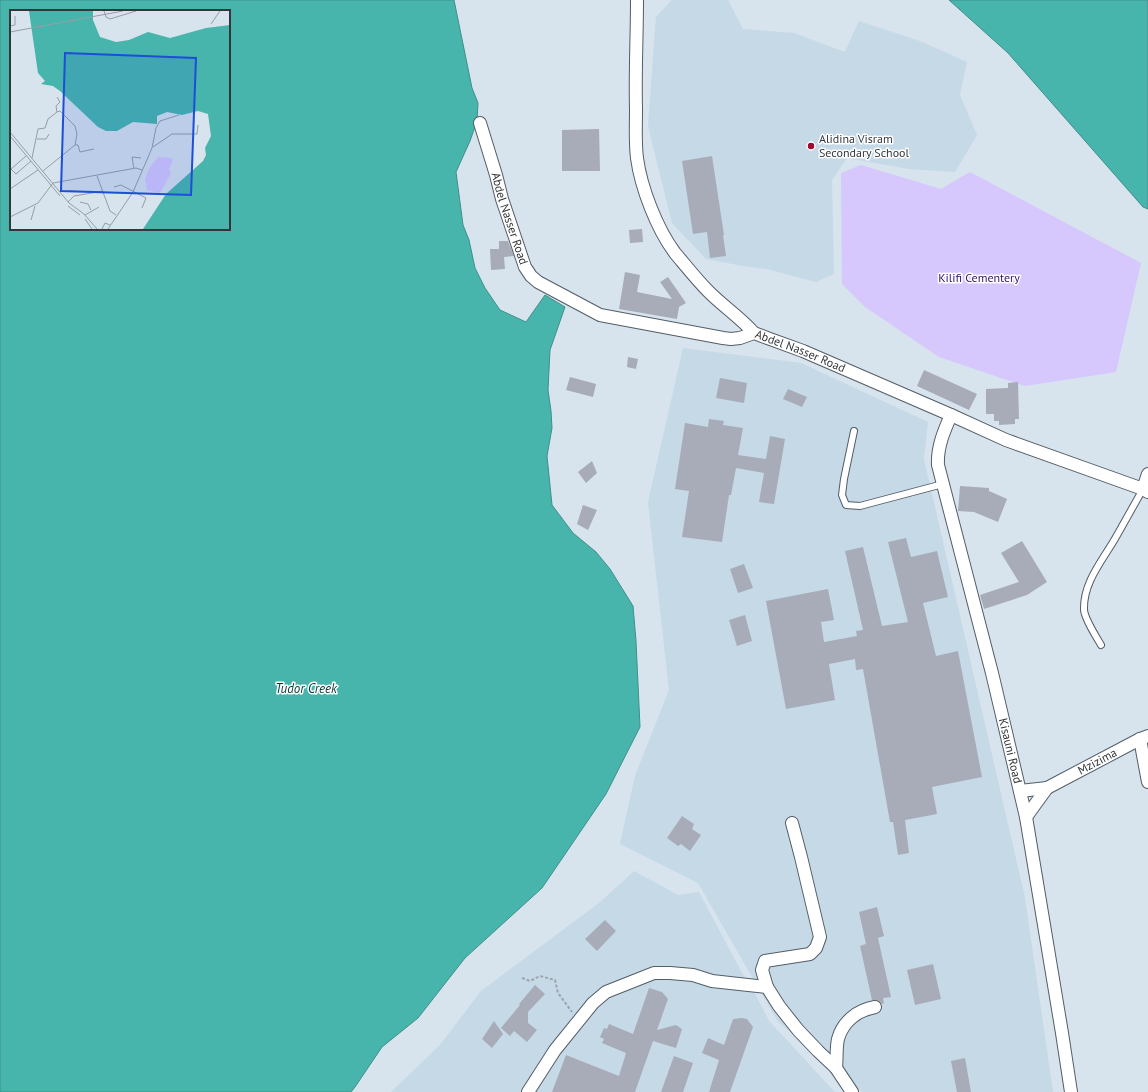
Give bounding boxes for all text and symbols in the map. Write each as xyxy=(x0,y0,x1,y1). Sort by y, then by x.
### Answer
inset map xyxy=(10,10,230,230)
place label: Alidina Visram Secondary School xyxy=(819,131,910,160)
marker: Alidina Visram Secondary School xyxy=(806,141,816,151)
street label: Abdel Nasser Road xyxy=(489,171,532,266)
park label: Kilifi Cementery xyxy=(938,270,1020,285)
street label: Abdel Nasser Road xyxy=(753,326,848,375)
water label: Tudor Creek xyxy=(275,680,338,697)
street label: Kisauni Road xyxy=(996,717,1026,785)
street label: Mzizima xyxy=(1075,745,1119,778)

